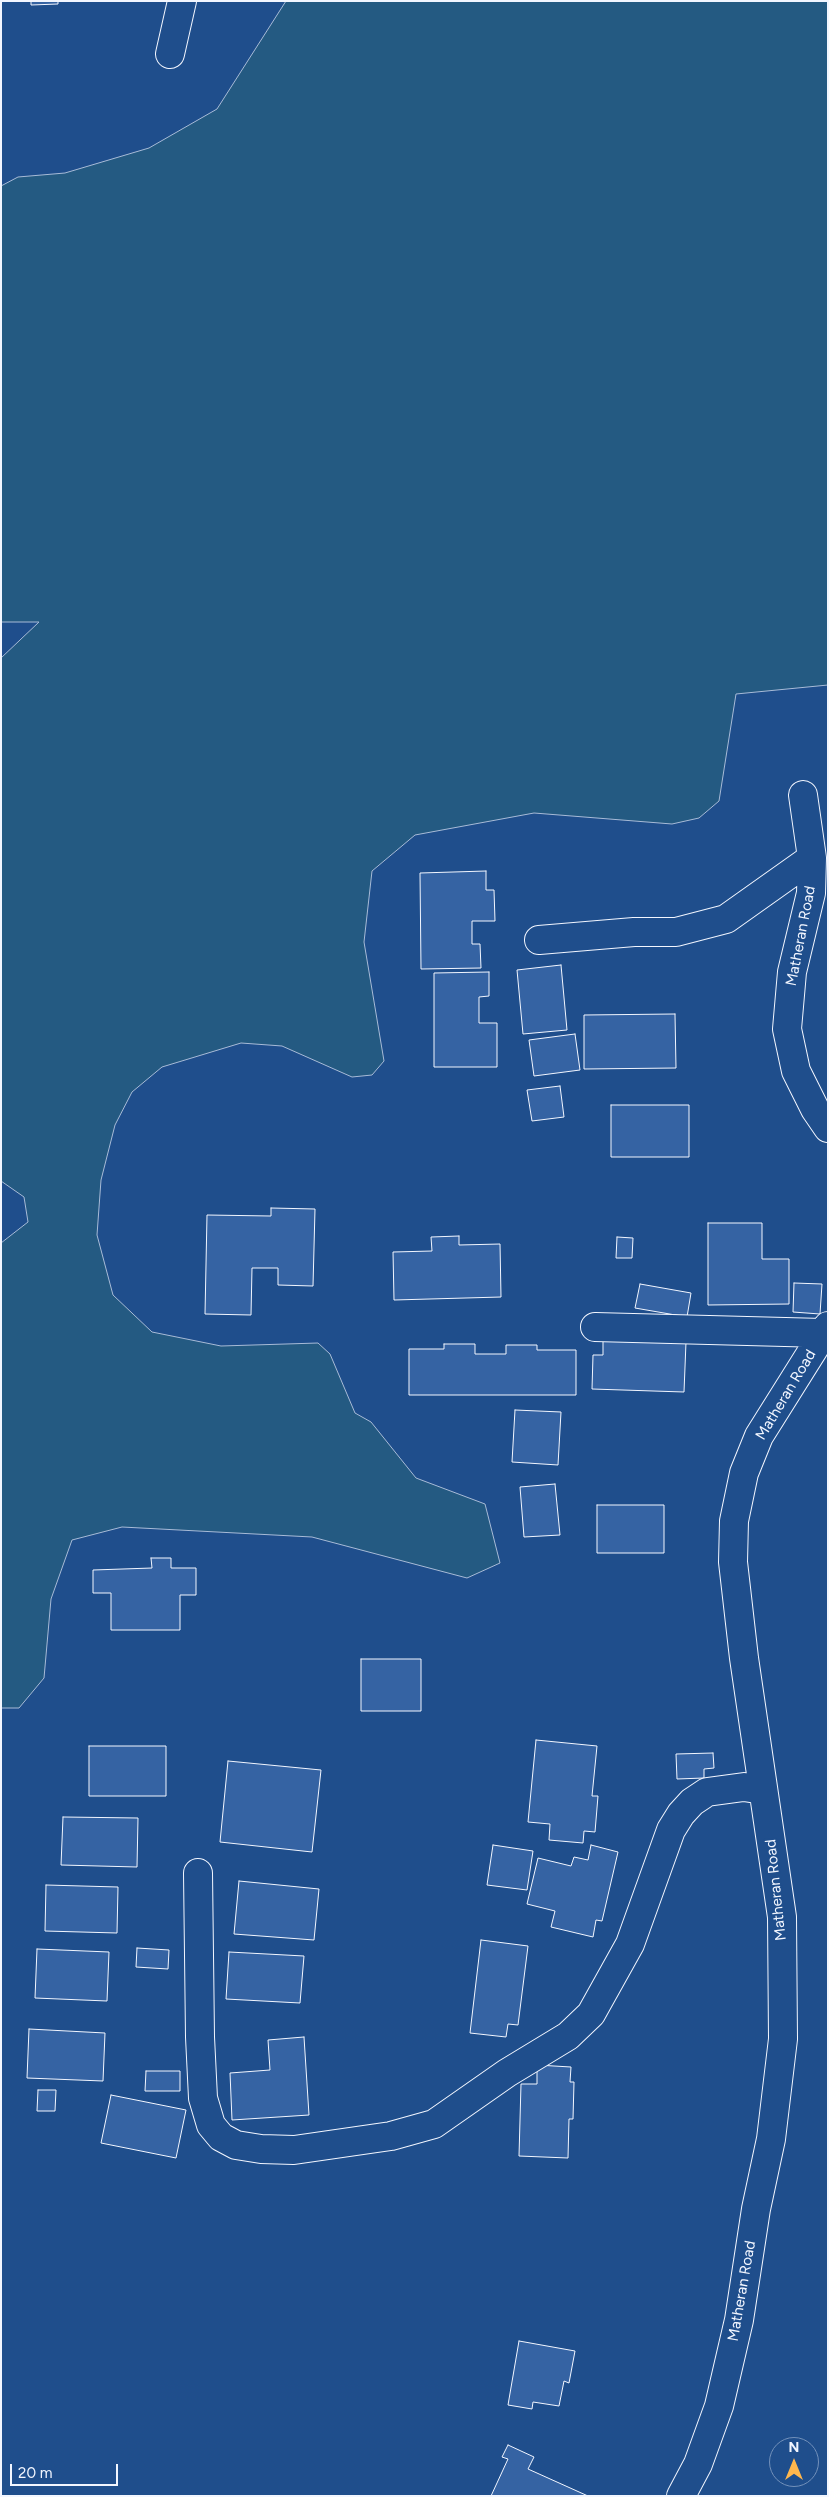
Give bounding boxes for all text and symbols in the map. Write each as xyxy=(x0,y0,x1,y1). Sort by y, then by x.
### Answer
street label: Matheran Road xyxy=(782,884,820,988)
street label: Matheran Road xyxy=(752,1347,820,1443)
street label: Matheran Road xyxy=(762,1838,790,1942)
street label: Matheran Road xyxy=(724,2239,760,2343)
north arrow xyxy=(769,2437,819,2487)
text: N xyxy=(789,2439,799,2456)
scale bar xyxy=(12,2454,120,2486)
text: 20 m xyxy=(18,2464,52,2482)

